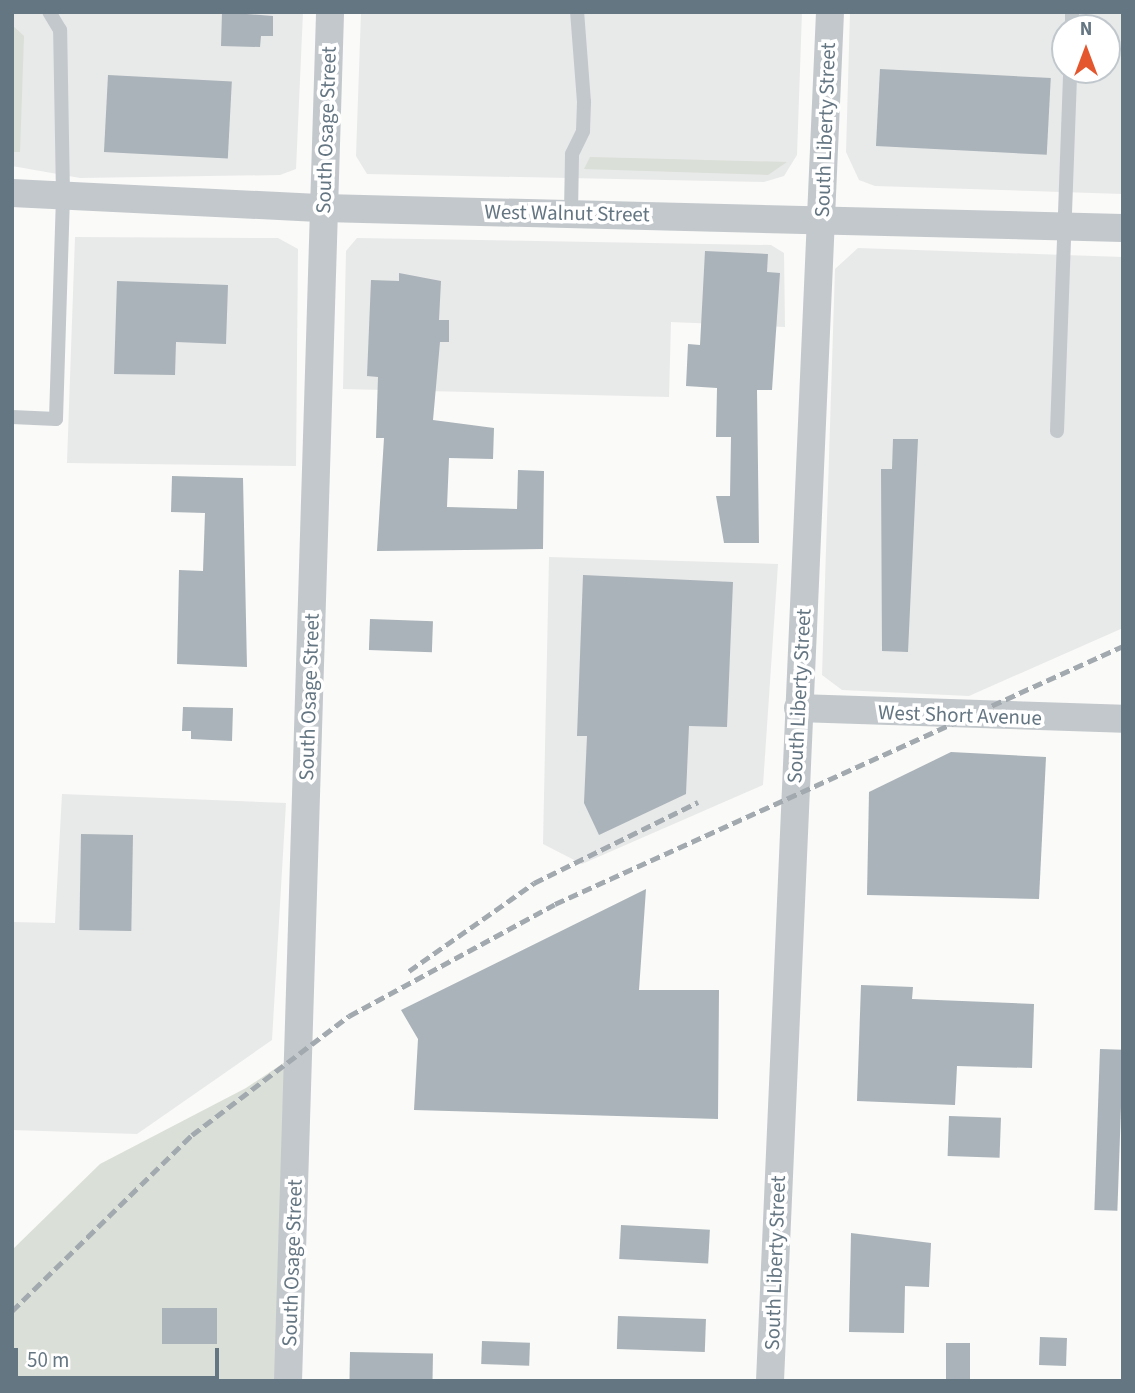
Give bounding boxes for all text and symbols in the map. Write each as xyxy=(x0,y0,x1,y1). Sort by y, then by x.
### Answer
north arrow xyxy=(1051,14,1121,84)
text: N xyxy=(1080,16,1092,43)
street label: South Liberty Street xyxy=(809,42,841,218)
street label: South Osage Street xyxy=(310,46,342,214)
street label: West Walnut Street xyxy=(484,199,650,227)
street label: South Liberty Street xyxy=(782,608,816,784)
street label: South Osage Street xyxy=(293,613,325,781)
street label: West Short Avenue xyxy=(878,700,1042,730)
street label: South Liberty Street xyxy=(759,1175,791,1351)
street label: South Osage Street xyxy=(276,1179,308,1347)
scale bar xyxy=(18,1334,222,1378)
text: 50 m xyxy=(27,1345,69,1375)

